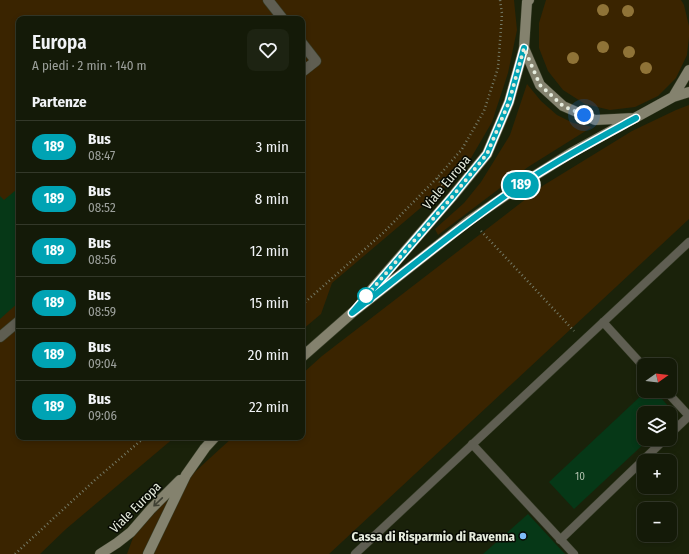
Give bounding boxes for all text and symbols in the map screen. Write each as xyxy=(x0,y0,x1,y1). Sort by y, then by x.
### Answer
button: heart xyxy=(247,29,289,71)
text: Europa xyxy=(32,31,87,54)
text: A piedi · 2 min · 140 m xyxy=(32,58,147,73)
text: Partenze xyxy=(32,93,87,111)
your location xyxy=(574,105,594,125)
text: Bus xyxy=(88,130,111,148)
text: 189 xyxy=(44,138,64,155)
text: 3 min xyxy=(255,138,289,156)
text: 08:47 xyxy=(88,148,115,163)
street label: Viale Europa xyxy=(419,152,473,212)
line badge: 189 xyxy=(498,172,544,198)
text: 189 xyxy=(511,176,531,193)
text: Bus xyxy=(88,182,111,200)
text: 189 xyxy=(44,190,64,207)
text: 8 min xyxy=(255,190,289,208)
text: 08:52 xyxy=(88,200,116,215)
text: Bus xyxy=(88,234,111,252)
text: 189 xyxy=(44,242,64,259)
text: 12 min xyxy=(250,242,289,260)
text: 08:56 xyxy=(88,252,117,267)
text: Bus xyxy=(88,286,111,304)
unlabelled marker xyxy=(357,287,375,305)
text: 189 xyxy=(44,294,64,311)
text: 15 min xyxy=(250,294,289,312)
text: 08:59 xyxy=(88,304,116,319)
text: Bus xyxy=(88,338,111,356)
text: 189 xyxy=(44,346,64,363)
text: 20 min xyxy=(248,346,289,364)
text: 09:04 xyxy=(88,356,117,371)
north arrow xyxy=(637,358,677,398)
map controls xyxy=(637,358,677,542)
text: Bus xyxy=(88,390,111,408)
text: 189 xyxy=(44,398,64,415)
text: 22 min xyxy=(249,398,289,416)
button: layers xyxy=(637,406,677,446)
text: 09:06 xyxy=(88,408,117,423)
button: + xyxy=(637,454,677,494)
house number: 10 xyxy=(575,470,585,483)
street label: Viale Europa xyxy=(107,479,164,536)
one-way arrow xyxy=(153,497,163,507)
button: − xyxy=(637,502,677,542)
place label: Cassa di Risparmio di Ravenna xyxy=(352,529,516,544)
marker: Cassa di Risparmio di Ravenna xyxy=(518,531,528,541)

